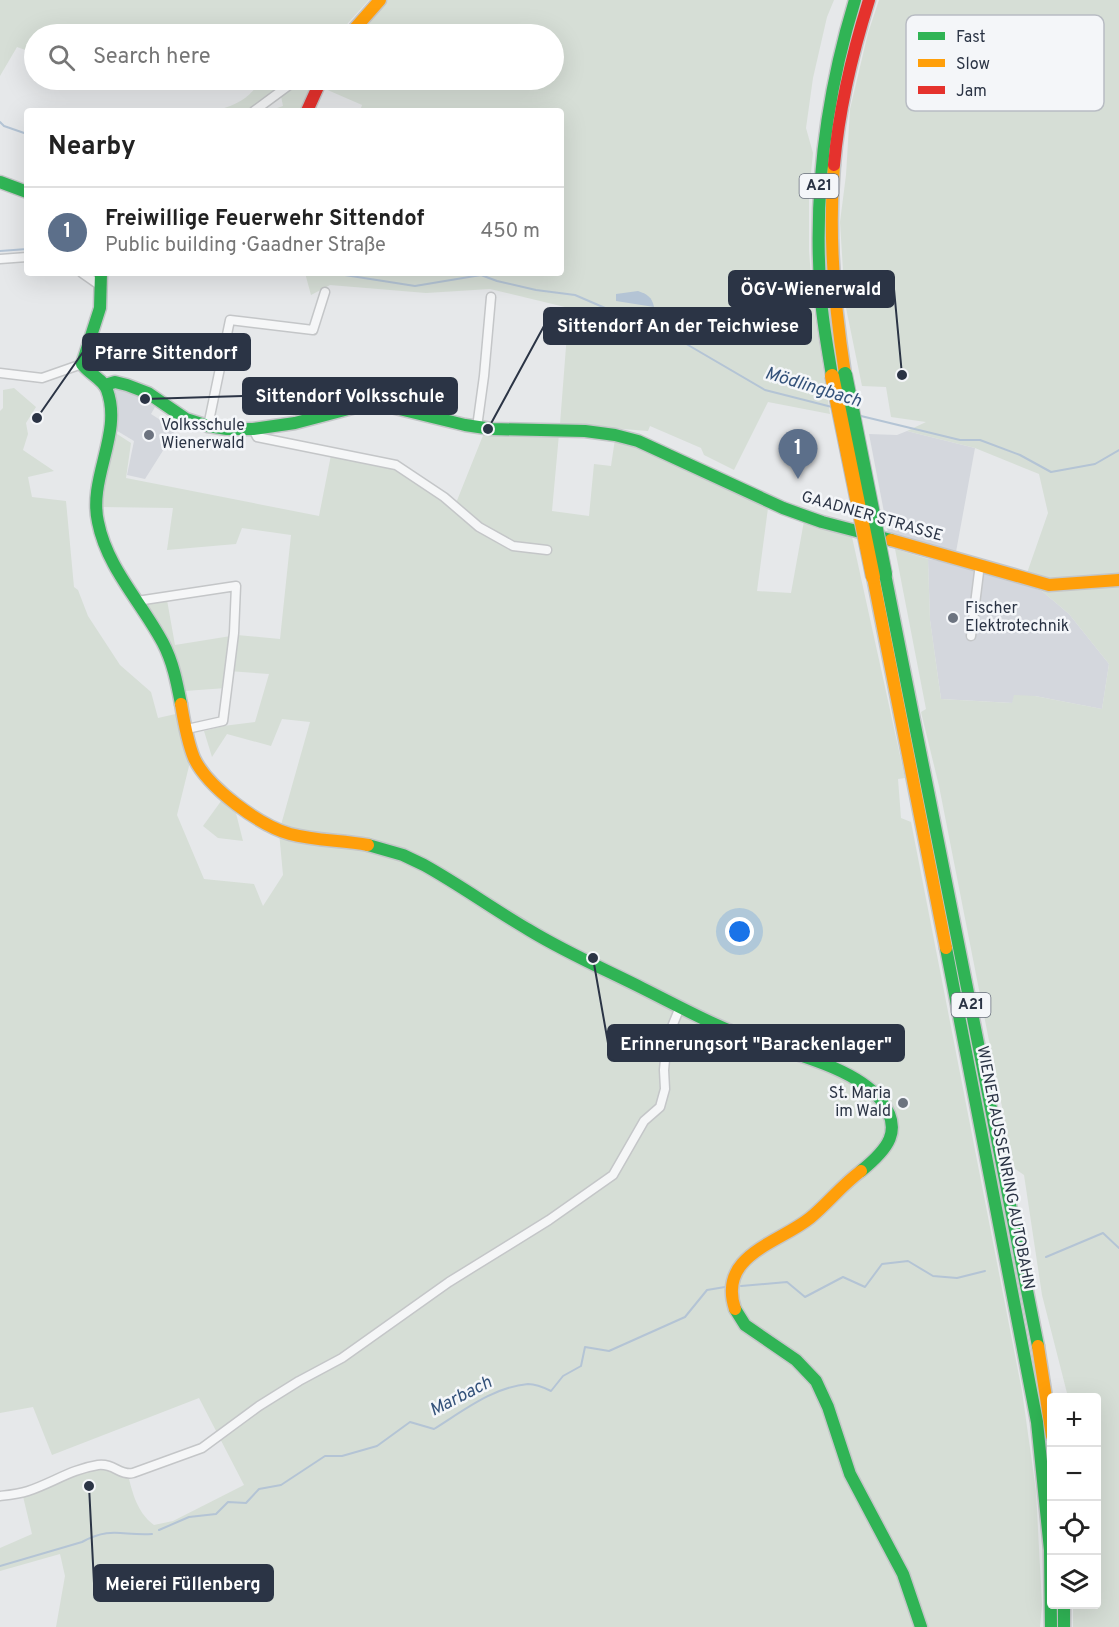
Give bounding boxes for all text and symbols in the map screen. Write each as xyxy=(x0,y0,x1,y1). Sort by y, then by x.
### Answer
legend xyxy=(906,15,1104,111)
search box xyxy=(24,24,564,90)
text: Fast xyxy=(956,28,986,48)
icon: search xyxy=(45,41,78,74)
text: Search here xyxy=(93,44,211,71)
text: Slow xyxy=(956,55,990,75)
text: Jam xyxy=(956,82,987,102)
text: Nearby xyxy=(48,131,136,164)
road number: A21 xyxy=(800,174,838,198)
text: Freiwillige Feuerwehr Sittendof xyxy=(105,206,424,233)
text: 1 xyxy=(64,219,72,245)
text: 450 m xyxy=(481,219,540,245)
text: Public building · Gaadner Straße xyxy=(105,233,386,259)
callout: ÖGV-Wienerwald xyxy=(729,271,894,307)
text: ÖGV-Wienerwald xyxy=(741,277,881,302)
callout: Sittendorf An der Teichwiese xyxy=(544,308,811,344)
text: Sittendorf An der Teichwiese xyxy=(557,316,799,339)
callout: Pfarre Sittendorf xyxy=(83,334,250,370)
text: Pfarre Sittendorf xyxy=(95,343,238,366)
water label: Mödlingbach xyxy=(762,362,864,414)
callout: Sittendorf Volksschule xyxy=(243,378,457,414)
text: Sittendorf Volksschule xyxy=(255,386,445,409)
place label: Volksschule Wienerwald xyxy=(161,416,245,454)
marker: Volksschule Wienerwald xyxy=(142,428,156,442)
pin: 1 xyxy=(778,430,818,479)
street label: GAADNER STRASSE xyxy=(799,487,945,547)
place label: Fischer Elektrotechnik xyxy=(965,599,1069,637)
marker: Fischer Elektrotechnik xyxy=(946,611,960,625)
your location xyxy=(725,917,754,946)
road number: A21 xyxy=(952,993,990,1017)
callout: Erinnerungsort "Barackenlager" xyxy=(608,1025,904,1061)
text: Erinnerungsort "Barackenlager" xyxy=(620,1034,892,1057)
street label: WIENER AUSSENRING AUTOBAHN xyxy=(972,1044,1038,1292)
place label: St. Maria im Wald xyxy=(829,1084,891,1122)
marker: St. Maria im Wald xyxy=(896,1096,910,1110)
water label: Marbach xyxy=(426,1371,496,1422)
map controls xyxy=(1047,1393,1101,1609)
button: + xyxy=(1047,1393,1101,1447)
button: − xyxy=(1047,1447,1101,1501)
button: locate xyxy=(1047,1501,1101,1555)
button: layers xyxy=(1047,1555,1101,1609)
callout: Meierei Füllenberg xyxy=(94,1565,273,1601)
text: Meierei Füllenberg xyxy=(105,1574,261,1597)

